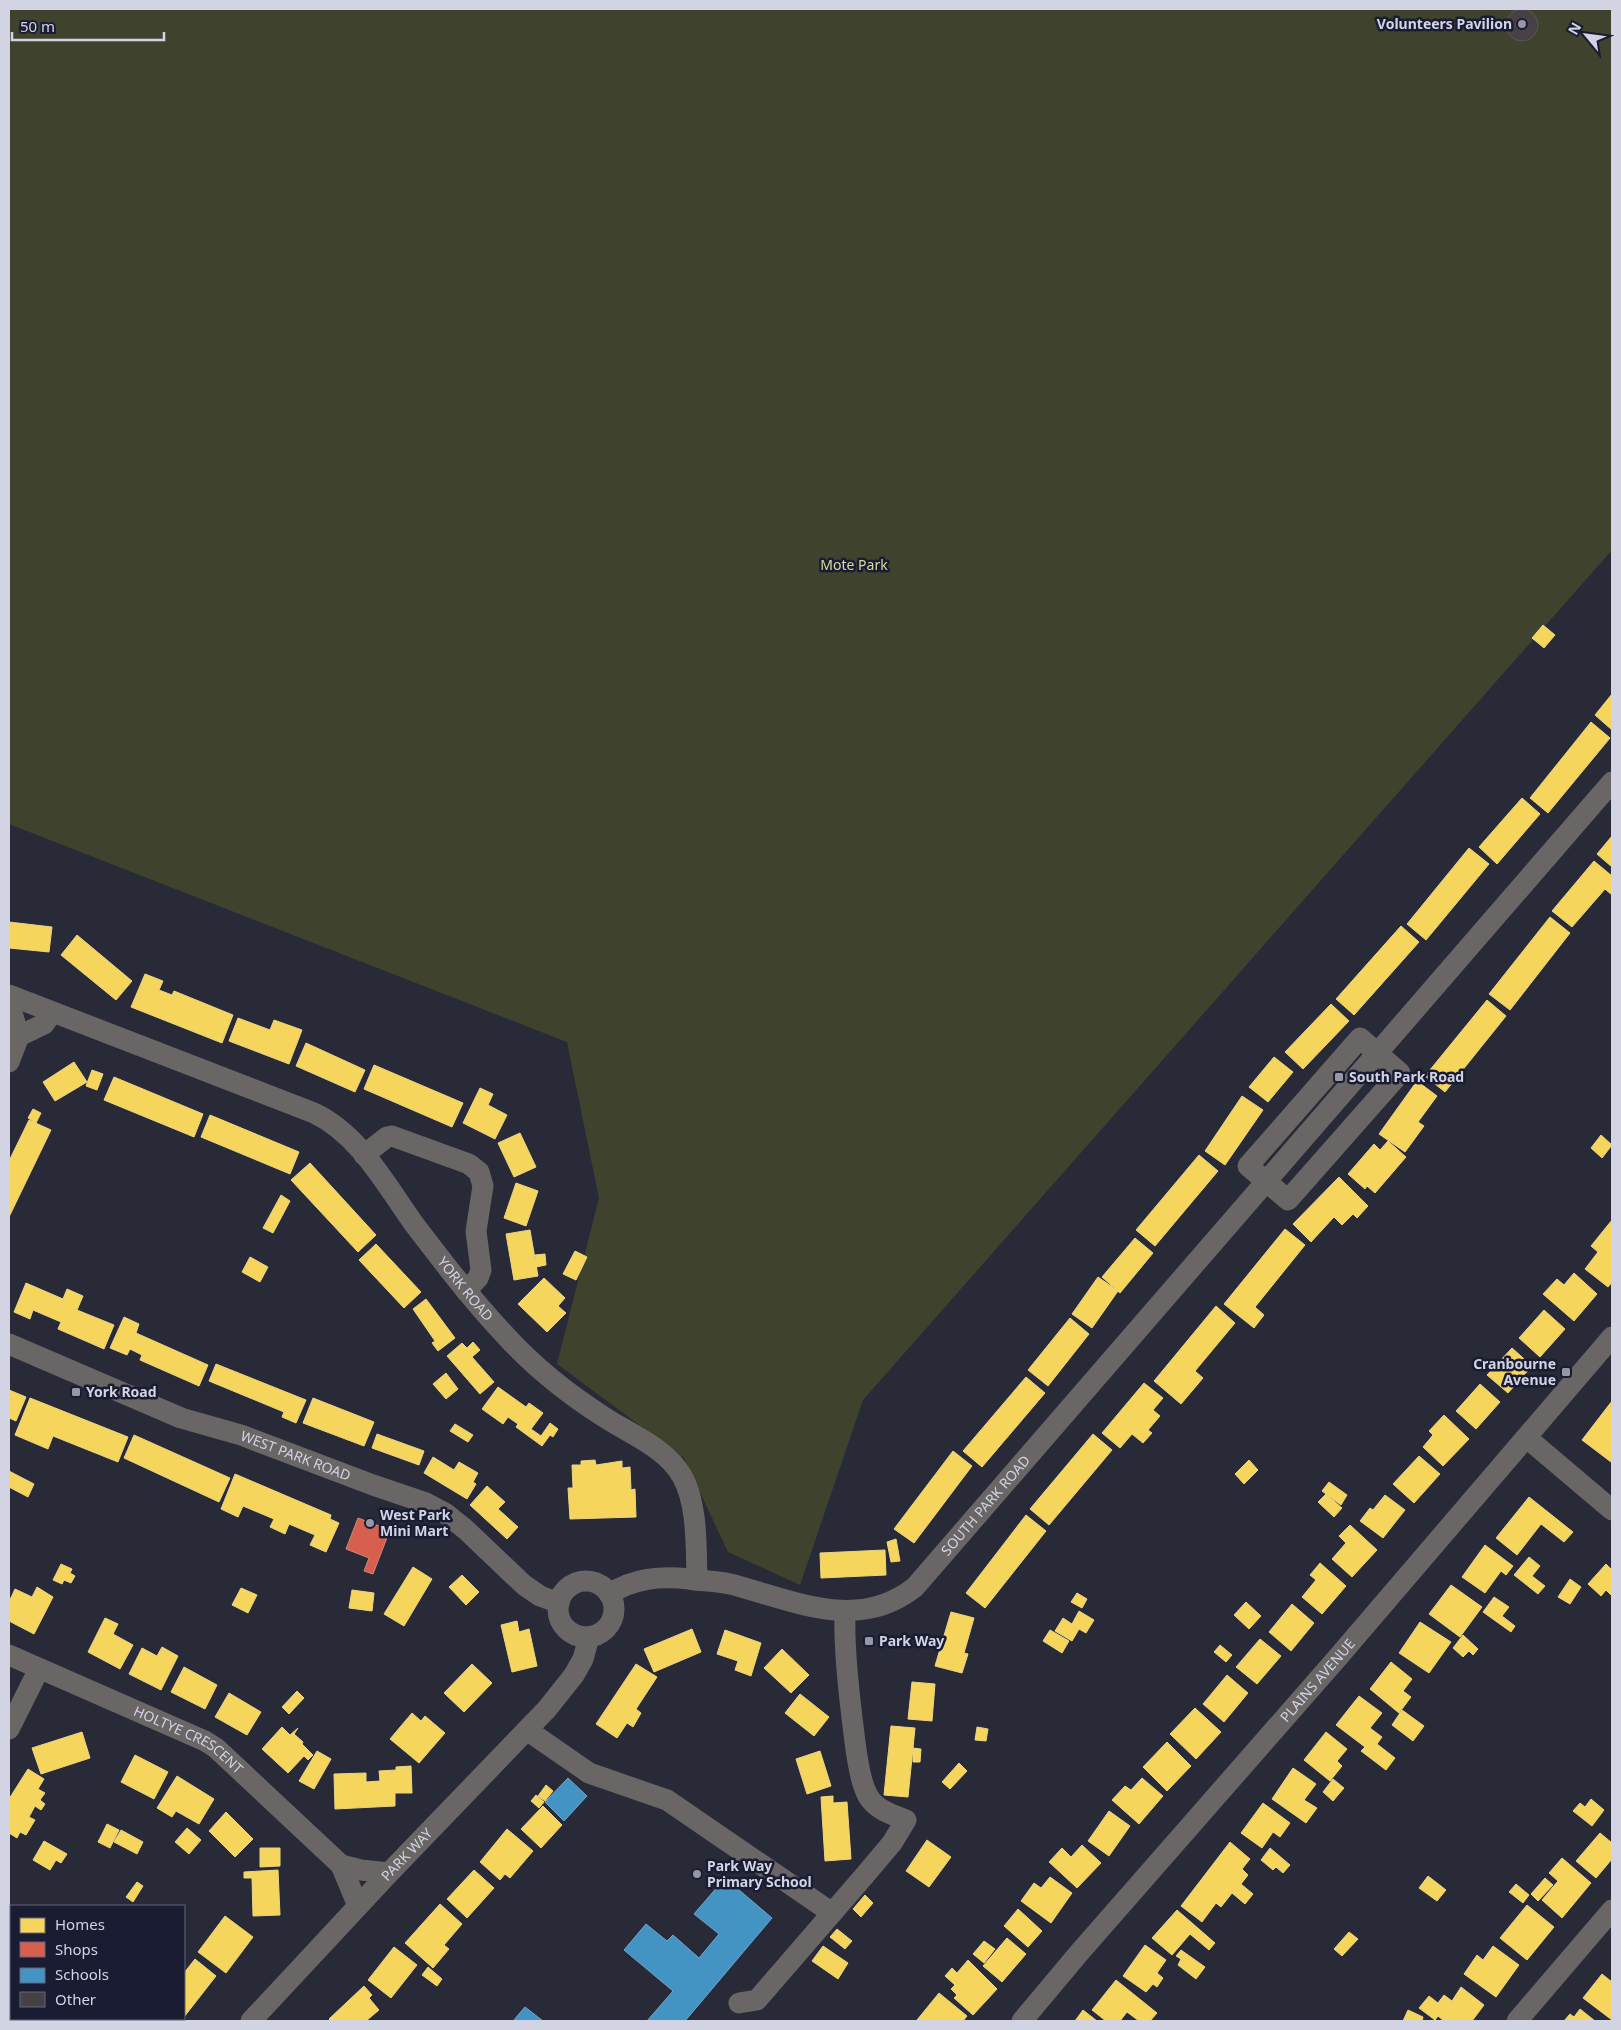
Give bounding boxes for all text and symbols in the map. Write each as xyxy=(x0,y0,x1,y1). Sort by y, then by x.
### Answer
scale bar xyxy=(12,10,165,42)
north arrow xyxy=(1561,10,1611,60)
place label: Volunteers Pavilion xyxy=(1377,14,1512,33)
text: 50 m xyxy=(20,16,55,36)
marker: Volunteers Pavilion xyxy=(1516,18,1528,30)
text: N xyxy=(1563,19,1585,38)
park label: Mote Park xyxy=(820,555,888,574)
place label: South Park Road xyxy=(1349,1067,1464,1086)
marker: South Park Road xyxy=(1333,1071,1345,1083)
street label: YORK ROAD xyxy=(434,1252,498,1325)
place label: Cranbourne Avenue xyxy=(1473,1354,1556,1389)
marker: Cranbourne Avenue xyxy=(1560,1366,1572,1378)
place label: York Road xyxy=(86,1382,157,1401)
marker: York Road xyxy=(70,1386,82,1398)
street label: WEST PARK ROAD xyxy=(238,1426,354,1485)
street label: SOUTH PARK ROAD xyxy=(937,1451,1034,1559)
place label: West Park Mini Mart xyxy=(380,1505,451,1540)
marker: West Park Mini Mart xyxy=(364,1517,376,1529)
place label: Park Way xyxy=(879,1631,944,1650)
street label: PLAINS AVENUE xyxy=(1276,1634,1359,1726)
marker: Park Way xyxy=(863,1635,875,1647)
street label: HOLTYE CRESCENT xyxy=(131,1701,248,1778)
street label: PARK WAY xyxy=(377,1824,436,1885)
place label: Park Way Primary School xyxy=(707,1856,812,1891)
marker: Park Way Primary School xyxy=(691,1868,703,1880)
legend xyxy=(10,1905,185,2020)
text: Homes xyxy=(55,1914,105,1934)
text: Shops xyxy=(55,1939,98,1959)
text: Schools xyxy=(55,1964,109,1984)
text: Other xyxy=(55,1989,96,2009)

